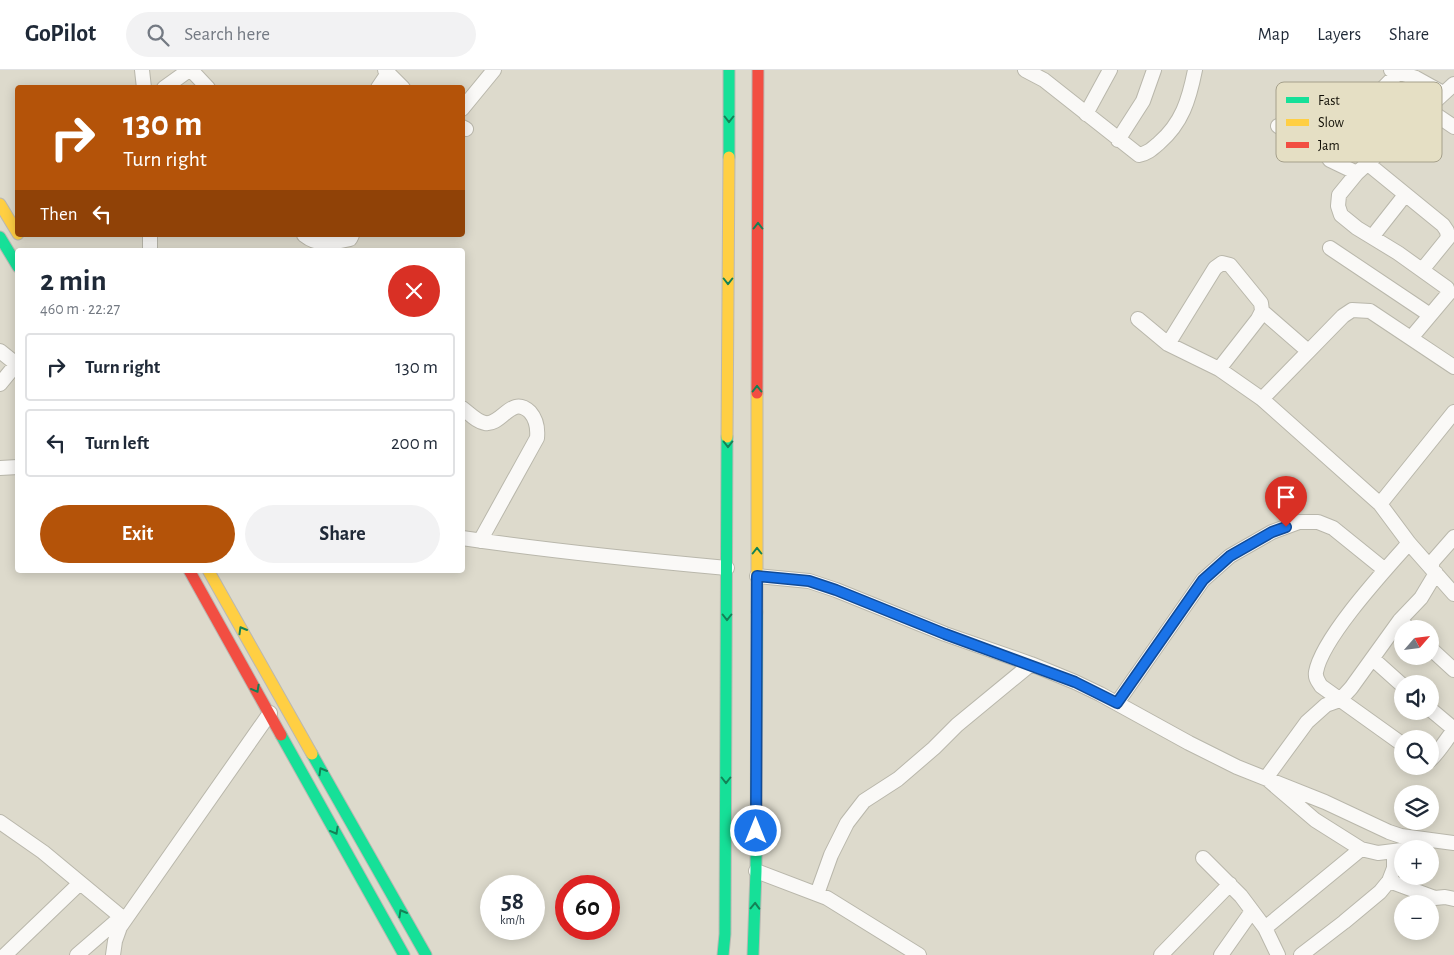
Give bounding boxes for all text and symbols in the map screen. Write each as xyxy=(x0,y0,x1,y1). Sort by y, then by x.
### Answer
search box xyxy=(126,12,476,57)
icon: search xyxy=(144,21,172,49)
text: GoPilot xyxy=(25,22,96,46)
text: Search here xyxy=(184,25,270,44)
text: Map xyxy=(1258,26,1289,44)
text: Layers xyxy=(1317,26,1361,44)
text: Share xyxy=(1389,26,1429,44)
legend xyxy=(1276,82,1442,162)
text: Fast xyxy=(1318,94,1340,108)
icon: right xyxy=(40,105,105,170)
text: 130 m xyxy=(123,107,202,142)
one-way arrow xyxy=(724,115,734,123)
text: Slow xyxy=(1318,116,1345,130)
text: Jam xyxy=(1318,139,1340,153)
text: Turn right xyxy=(123,148,207,170)
icon: left xyxy=(88,200,116,228)
text: Then xyxy=(40,205,78,224)
one-way arrow xyxy=(752,222,763,230)
button: close xyxy=(388,265,440,317)
text: 2 min xyxy=(40,266,107,296)
one-way arrow xyxy=(723,278,733,285)
text: 460 m · 22:27 xyxy=(40,301,120,317)
icon: right xyxy=(42,353,70,381)
text: Turn right xyxy=(85,358,160,377)
text: 130 m xyxy=(395,358,438,377)
one-way arrow xyxy=(752,385,762,392)
icon: left xyxy=(42,429,70,457)
text: Turn left xyxy=(85,434,149,453)
text: 200 m xyxy=(391,434,438,453)
one-way arrow xyxy=(723,440,733,448)
pin xyxy=(1265,476,1307,527)
icon: arrive xyxy=(1272,483,1300,511)
button: Exit xyxy=(40,505,235,563)
button: Share xyxy=(245,505,440,563)
one-way arrow xyxy=(752,547,762,555)
one-way arrow xyxy=(722,614,732,621)
north arrow xyxy=(1394,620,1439,665)
map controls xyxy=(1394,620,1439,940)
one-way arrow xyxy=(238,626,248,635)
button: sound xyxy=(1394,675,1439,720)
one-way arrow xyxy=(249,683,259,692)
button: search xyxy=(1394,730,1439,775)
one-way arrow xyxy=(319,768,329,777)
one-way arrow xyxy=(721,776,731,784)
button: layers xyxy=(1394,785,1439,830)
position arrow xyxy=(729,804,781,856)
one-way arrow xyxy=(329,825,339,834)
button: + xyxy=(1394,840,1439,885)
speed limit sign: 60 xyxy=(555,875,620,940)
text: 58 xyxy=(501,889,524,914)
button: − xyxy=(1394,895,1439,940)
one-way arrow xyxy=(749,902,760,910)
one-way arrow xyxy=(399,909,409,918)
text: km/h xyxy=(500,914,525,926)

